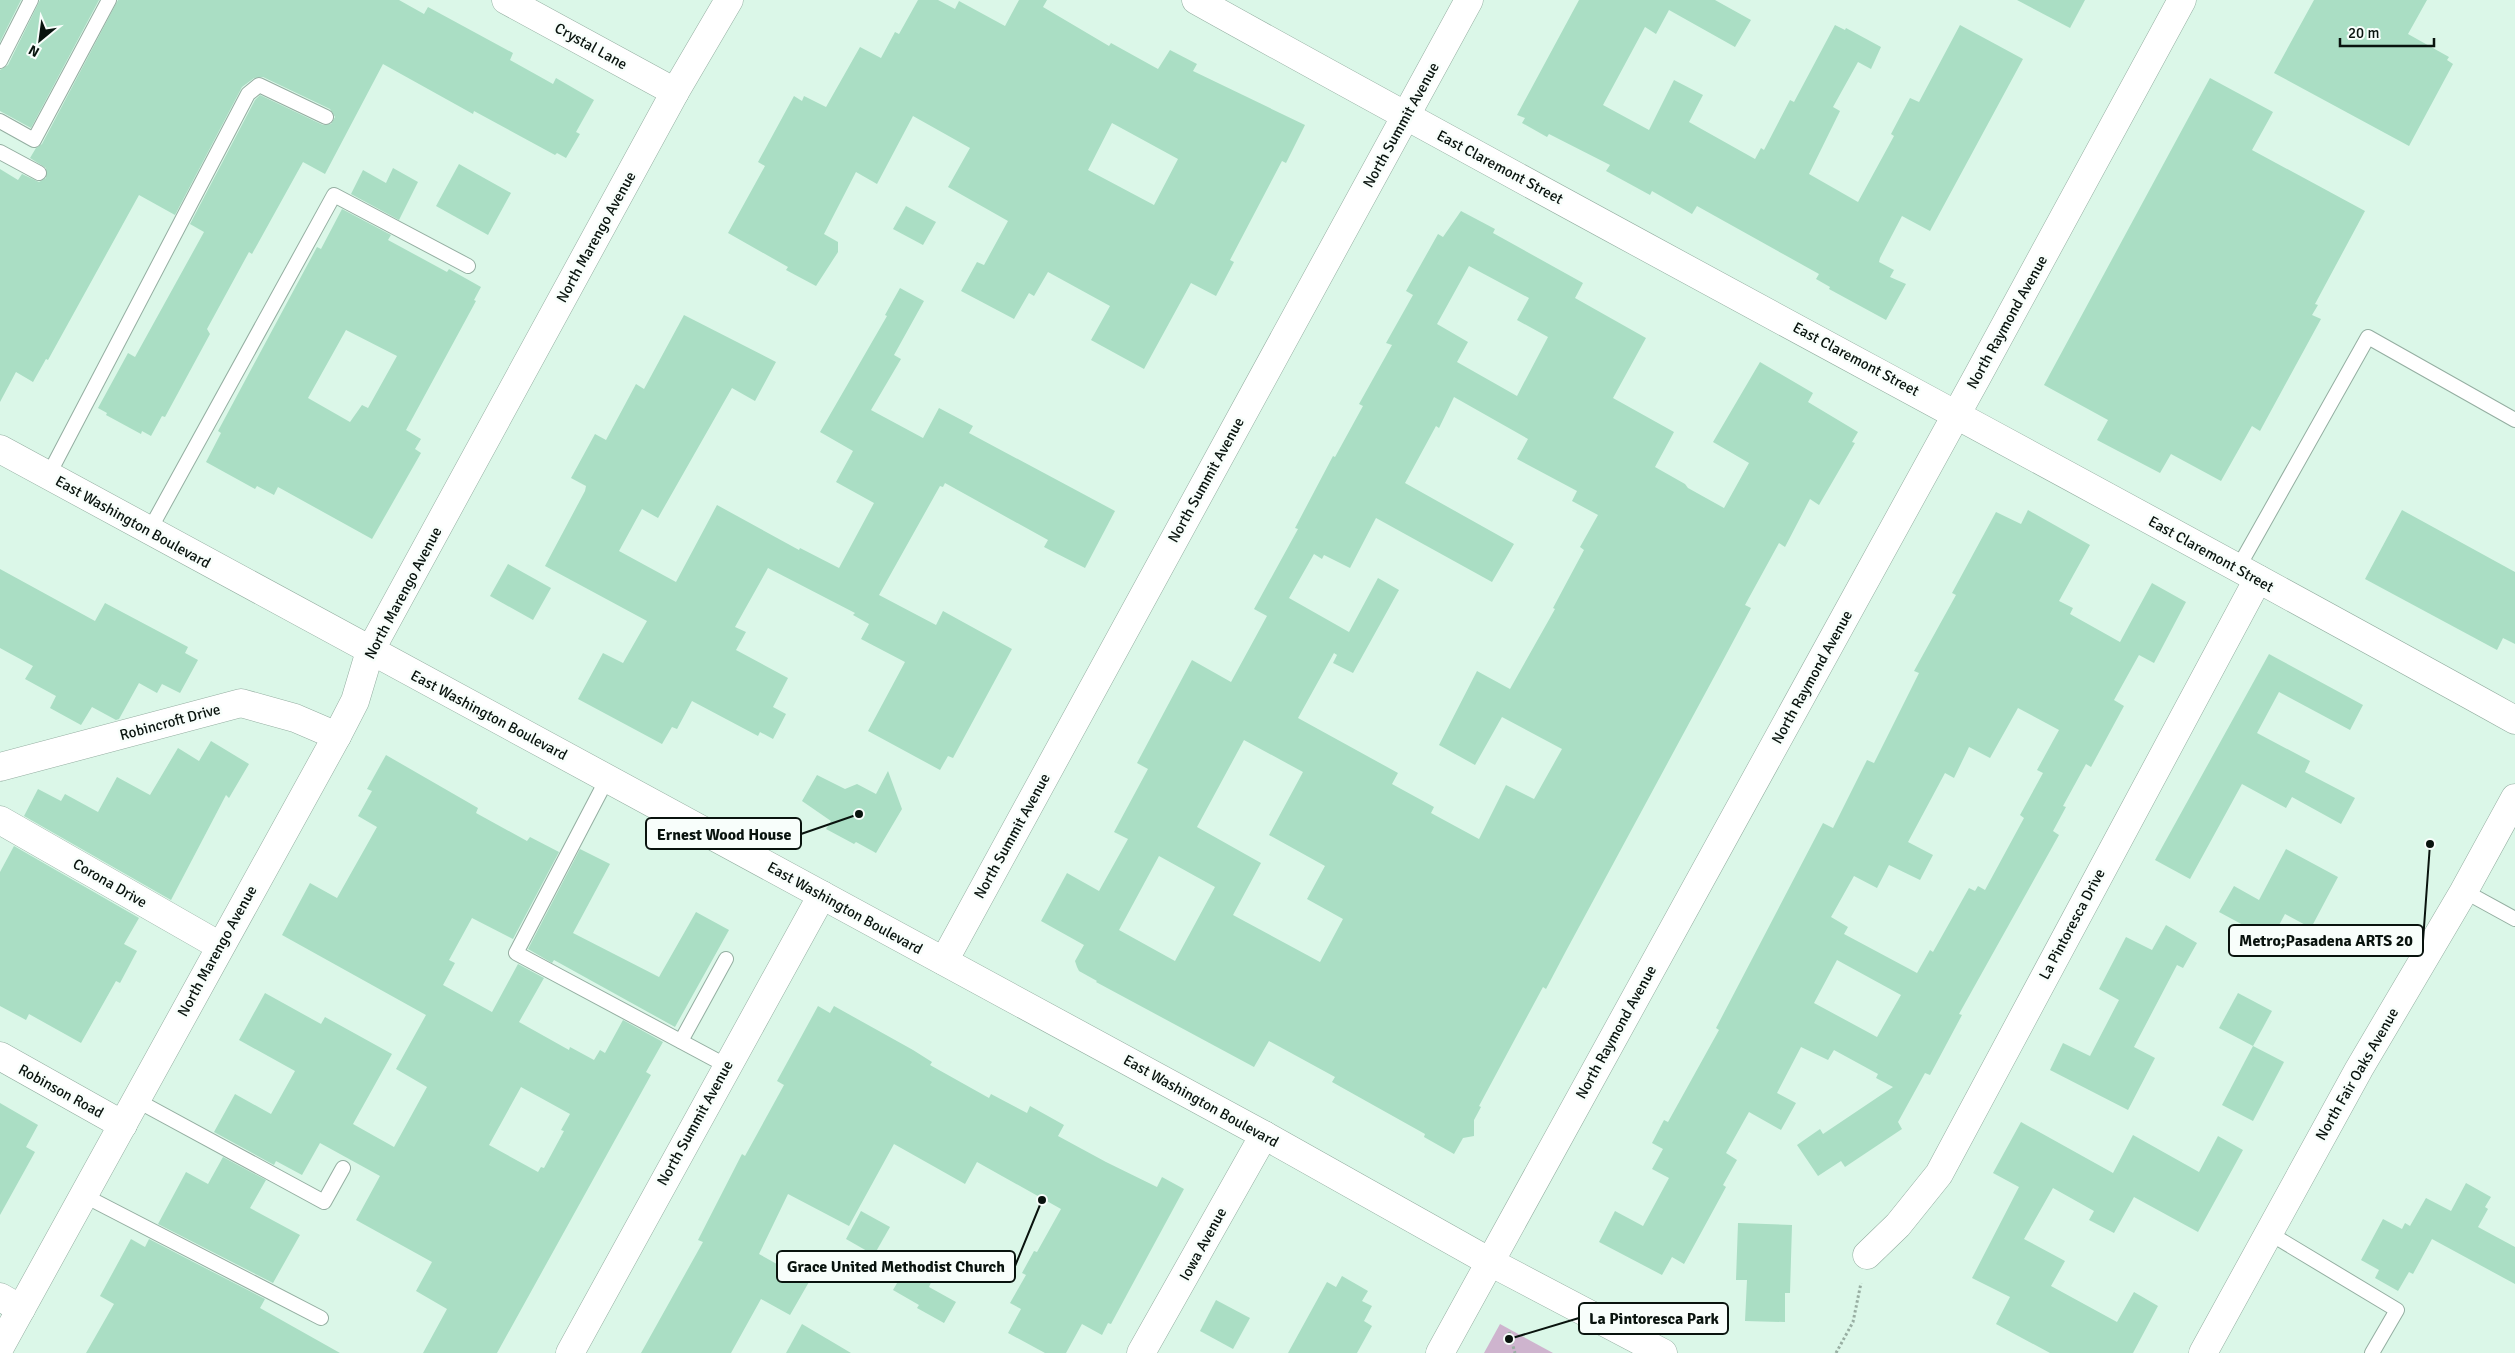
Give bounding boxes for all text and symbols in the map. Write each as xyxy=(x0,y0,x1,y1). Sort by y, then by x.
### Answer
north arrow xyxy=(15,15,65,65)
scale bar xyxy=(2340,15,2434,47)
street label: Crystal Lane xyxy=(552,19,630,73)
text: 20 m xyxy=(2348,24,2379,42)
text: N xyxy=(26,41,42,61)
street label: North Summit Avenue xyxy=(1359,59,1443,191)
street label: East Claremont Street xyxy=(1434,126,1566,208)
street label: North Marengo Avenue xyxy=(552,168,640,306)
street label: North Raymond Avenue xyxy=(1963,252,2051,392)
street label: East Claremont Street xyxy=(1790,318,1922,400)
street label: North Summit Avenue xyxy=(1164,414,1248,546)
street label: East Washington Boulevard xyxy=(52,472,214,572)
street label: East Claremont Street xyxy=(2145,512,2277,596)
street label: North Marengo Avenue xyxy=(361,524,445,662)
street label: North Raymond Avenue xyxy=(1768,607,1856,747)
street label: East Washington Boulevard xyxy=(408,666,570,764)
street label: Robincroft Drive xyxy=(118,700,222,744)
street label: North Summit Avenue xyxy=(970,770,1054,902)
callout: Ernest Wood House xyxy=(646,818,801,849)
text: Ernest Wood House xyxy=(657,825,791,845)
street label: Corona Drive xyxy=(70,855,150,911)
street label: East Washington Boulevard xyxy=(764,858,926,958)
street label: La Pintoresca Drive xyxy=(2035,865,2109,983)
street label: North Marengo Avenue xyxy=(173,882,261,1020)
callout: Metro;Pasadena ARTS 20 xyxy=(2229,925,2423,956)
text: Metro;Pasadena ARTS 20 xyxy=(2239,931,2413,951)
street label: North Raymond Avenue xyxy=(1572,962,1660,1102)
street label: North Fair Oaks Avenue xyxy=(2312,1005,2402,1143)
street label: East Washington Boulevard xyxy=(1120,1051,1282,1151)
street label: North Summit Avenue xyxy=(653,1057,737,1189)
street label: Robinson Road xyxy=(15,1060,107,1122)
street label: Iowa Avenue xyxy=(1176,1204,1230,1284)
callout: Grace United Methodist Church xyxy=(777,1251,1015,1282)
text: Grace United Methodist Church xyxy=(787,1257,1005,1277)
callout: La Pintoresca Park xyxy=(1579,1303,1728,1334)
text: La Pintoresca Park xyxy=(1589,1309,1719,1329)

